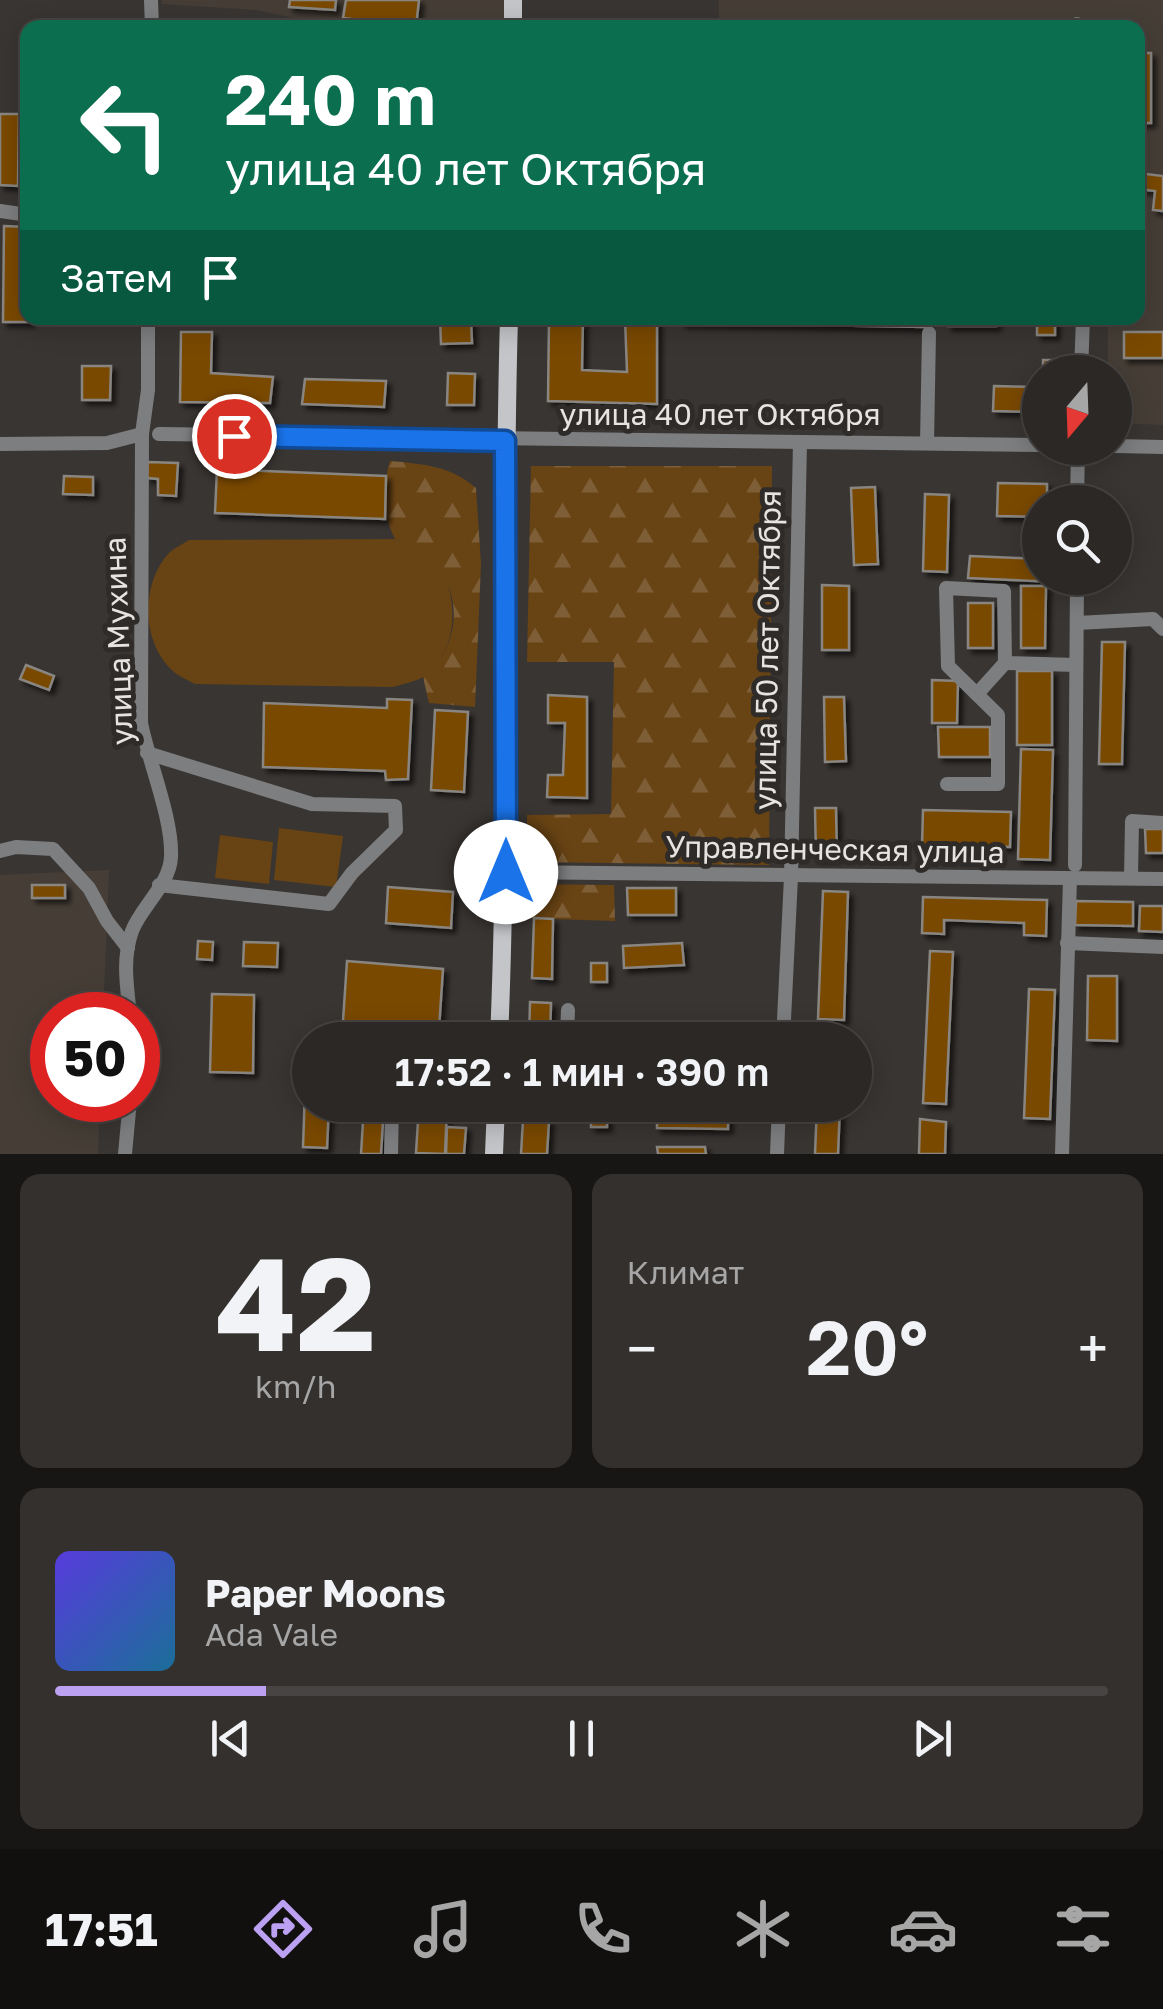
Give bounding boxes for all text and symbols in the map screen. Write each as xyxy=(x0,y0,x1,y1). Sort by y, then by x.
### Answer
text: 240 m xyxy=(225,56,436,140)
icon: left xyxy=(60,60,190,190)
text: улица 40 лет Октября xyxy=(225,141,707,195)
icon: arrive xyxy=(193,250,248,305)
text: Затем xyxy=(60,255,173,300)
north arrow xyxy=(1022,355,1132,465)
map controls xyxy=(1022,355,1132,595)
pin xyxy=(192,394,277,479)
street label: улица 40 лет Октября xyxy=(560,396,881,432)
icon: arrive xyxy=(207,409,262,464)
button: search xyxy=(1022,485,1132,595)
street label: улица 50 лет Октября xyxy=(746,490,788,810)
street label: улица Мухина xyxy=(96,536,140,746)
position arrow xyxy=(454,820,558,924)
street label: Управленческая улица xyxy=(665,828,1005,870)
speed limit sign: 50 xyxy=(30,992,160,1122)
text: 17:52 · 1 мин · 390 m xyxy=(395,1049,769,1094)
text: 42 xyxy=(215,1224,376,1380)
text: Климат xyxy=(627,1253,744,1291)
text: 20° xyxy=(806,1301,928,1392)
text: − xyxy=(627,1315,657,1381)
text: + xyxy=(1078,1315,1108,1381)
text: km/h xyxy=(255,1367,336,1405)
text: Paper Moons xyxy=(205,1570,446,1615)
text: Ada Vale xyxy=(205,1615,338,1653)
icon: previous xyxy=(203,1711,258,1766)
icon: pause xyxy=(554,1711,609,1766)
icon: next xyxy=(905,1711,960,1766)
icon: directions xyxy=(248,1894,318,1964)
icon: music xyxy=(408,1894,478,1964)
icon: phone xyxy=(568,1894,638,1964)
icon: climate xyxy=(728,1894,798,1964)
icon: car xyxy=(888,1894,958,1964)
icon: filters xyxy=(1048,1894,1118,1964)
text: 17:51 xyxy=(45,1902,158,1956)

